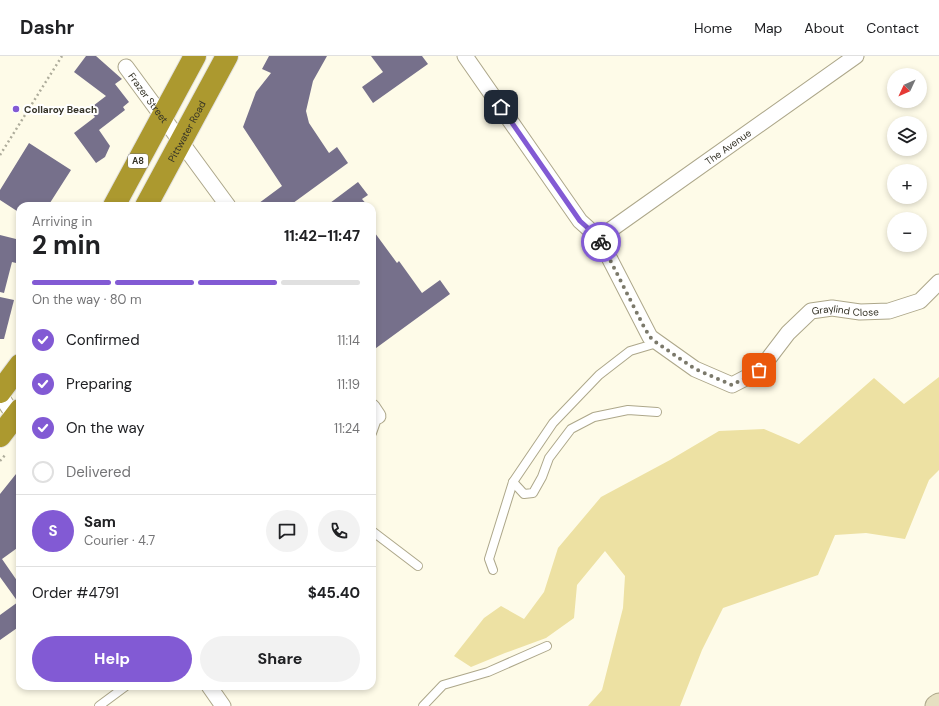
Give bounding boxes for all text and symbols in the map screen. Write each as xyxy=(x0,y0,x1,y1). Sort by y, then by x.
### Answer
text: Dashr xyxy=(20,15,74,40)
text: Home xyxy=(694,19,732,37)
text: Map xyxy=(754,19,782,37)
text: About xyxy=(804,19,844,37)
text: Contact xyxy=(866,19,919,37)
north arrow xyxy=(887,68,927,108)
map controls xyxy=(887,68,927,252)
street label: Frazer Street xyxy=(126,70,171,126)
pin xyxy=(484,90,518,124)
icon: home xyxy=(490,96,512,118)
street label: Pittwater Road xyxy=(165,98,208,164)
place label: Collaroy Beach xyxy=(24,103,97,116)
marker: Collaroy Beach xyxy=(11,104,21,114)
button: layers xyxy=(887,116,927,156)
street label: The Avenue xyxy=(702,126,754,168)
road number: A8 xyxy=(128,154,148,168)
button: + xyxy=(887,164,927,204)
button: − xyxy=(887,212,927,252)
text: Arriving in xyxy=(32,213,92,230)
courier xyxy=(581,222,621,262)
text: 11:42–11:47 xyxy=(284,226,360,246)
text: 2 min xyxy=(32,228,101,262)
icon: bike xyxy=(590,231,612,253)
text: On the way · 80 m xyxy=(32,291,142,308)
street label: Graylind Close xyxy=(811,301,879,319)
icon: check xyxy=(32,329,54,351)
text: Confirmed xyxy=(66,330,140,350)
text: 11:14 xyxy=(337,332,360,349)
pin xyxy=(742,353,776,387)
icon: bag xyxy=(748,359,770,381)
icon: check xyxy=(32,373,54,395)
text: Preparing xyxy=(66,374,132,394)
text: 11:19 xyxy=(337,376,360,393)
icon: check xyxy=(32,417,54,439)
text: On the way xyxy=(66,418,145,438)
text: 11:24 xyxy=(334,420,360,437)
text: Delivered xyxy=(66,462,131,482)
button: chat xyxy=(266,510,308,552)
button: phone xyxy=(318,510,360,552)
text: Sam xyxy=(84,512,116,532)
text: S xyxy=(48,521,58,541)
text: Courier · 4.7 xyxy=(84,532,155,549)
text: Order #4791 xyxy=(32,583,119,603)
text: $45.40 xyxy=(308,583,360,603)
button: Help xyxy=(32,636,192,682)
button: Share xyxy=(200,636,360,682)

